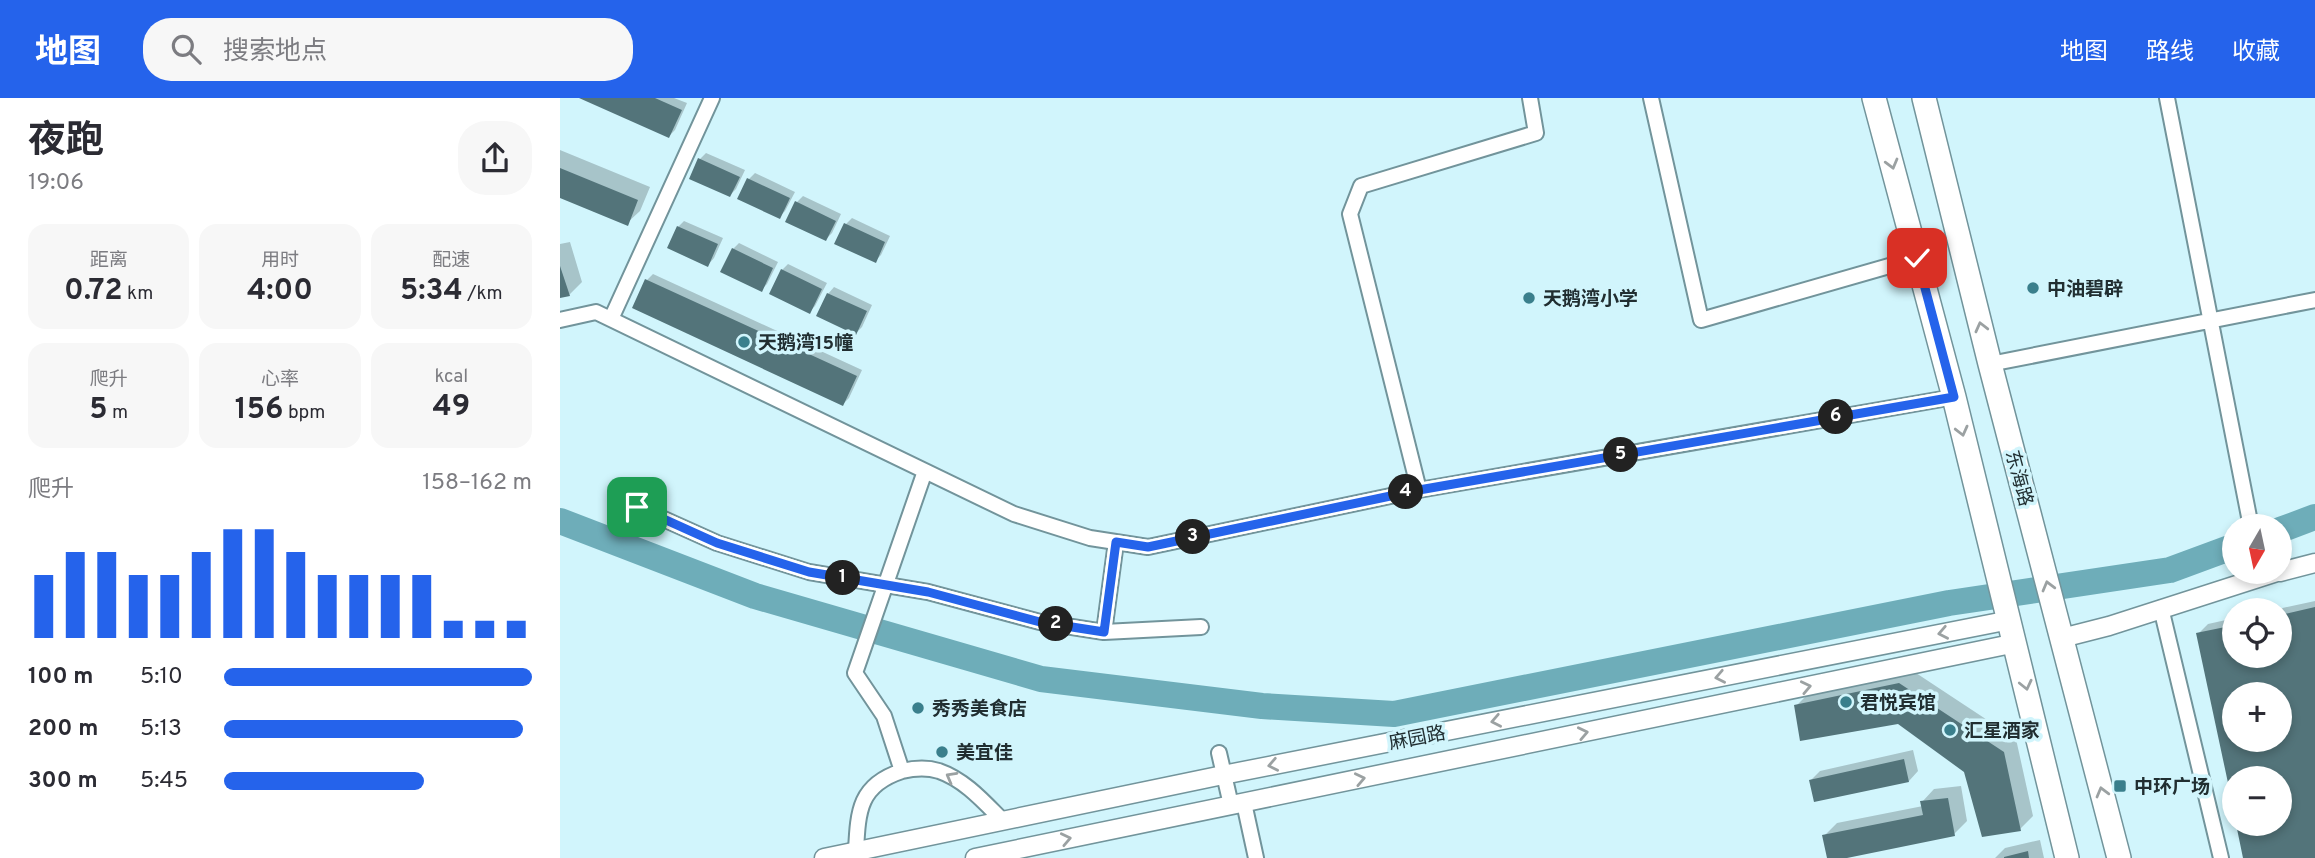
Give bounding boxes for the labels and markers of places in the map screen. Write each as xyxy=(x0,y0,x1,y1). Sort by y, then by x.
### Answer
pin xyxy=(1887,228,1947,288)
place label: 中油碧辟 xyxy=(2047,278,2123,302)
marker: 中油碧辟 xyxy=(2025,280,2041,296)
place label: 天鹅湾小学 xyxy=(1543,288,1638,312)
marker: 天鹅湾小学 xyxy=(1521,290,1537,306)
place label: 天鹅湾15幢 xyxy=(758,332,853,356)
marker: 天鹅湾15幢 xyxy=(736,334,752,350)
pin: 6 xyxy=(1818,400,1854,434)
pin: 5 xyxy=(1604,438,1638,472)
pin: 4 xyxy=(1388,474,1424,510)
pin xyxy=(607,477,667,537)
pin: 3 xyxy=(1176,520,1210,555)
pin: 1 xyxy=(826,560,860,596)
pin: 2 xyxy=(1038,606,1074,642)
place label: 君悦宾馆 xyxy=(1860,692,1936,716)
marker: 君悦宾馆 xyxy=(1838,694,1854,710)
place label: 秀秀美食店 xyxy=(932,698,1027,722)
marker: 秀秀美食店 xyxy=(910,700,926,716)
place label: 汇星酒家 xyxy=(1964,720,2040,744)
marker: 汇星酒家 xyxy=(1942,722,1958,738)
place label: 美宜佳 xyxy=(956,742,1013,766)
marker: 美宜佳 xyxy=(934,744,950,760)
place label: 中环广场 xyxy=(2134,776,2210,800)
marker: 中环广场 xyxy=(2112,778,2128,794)

